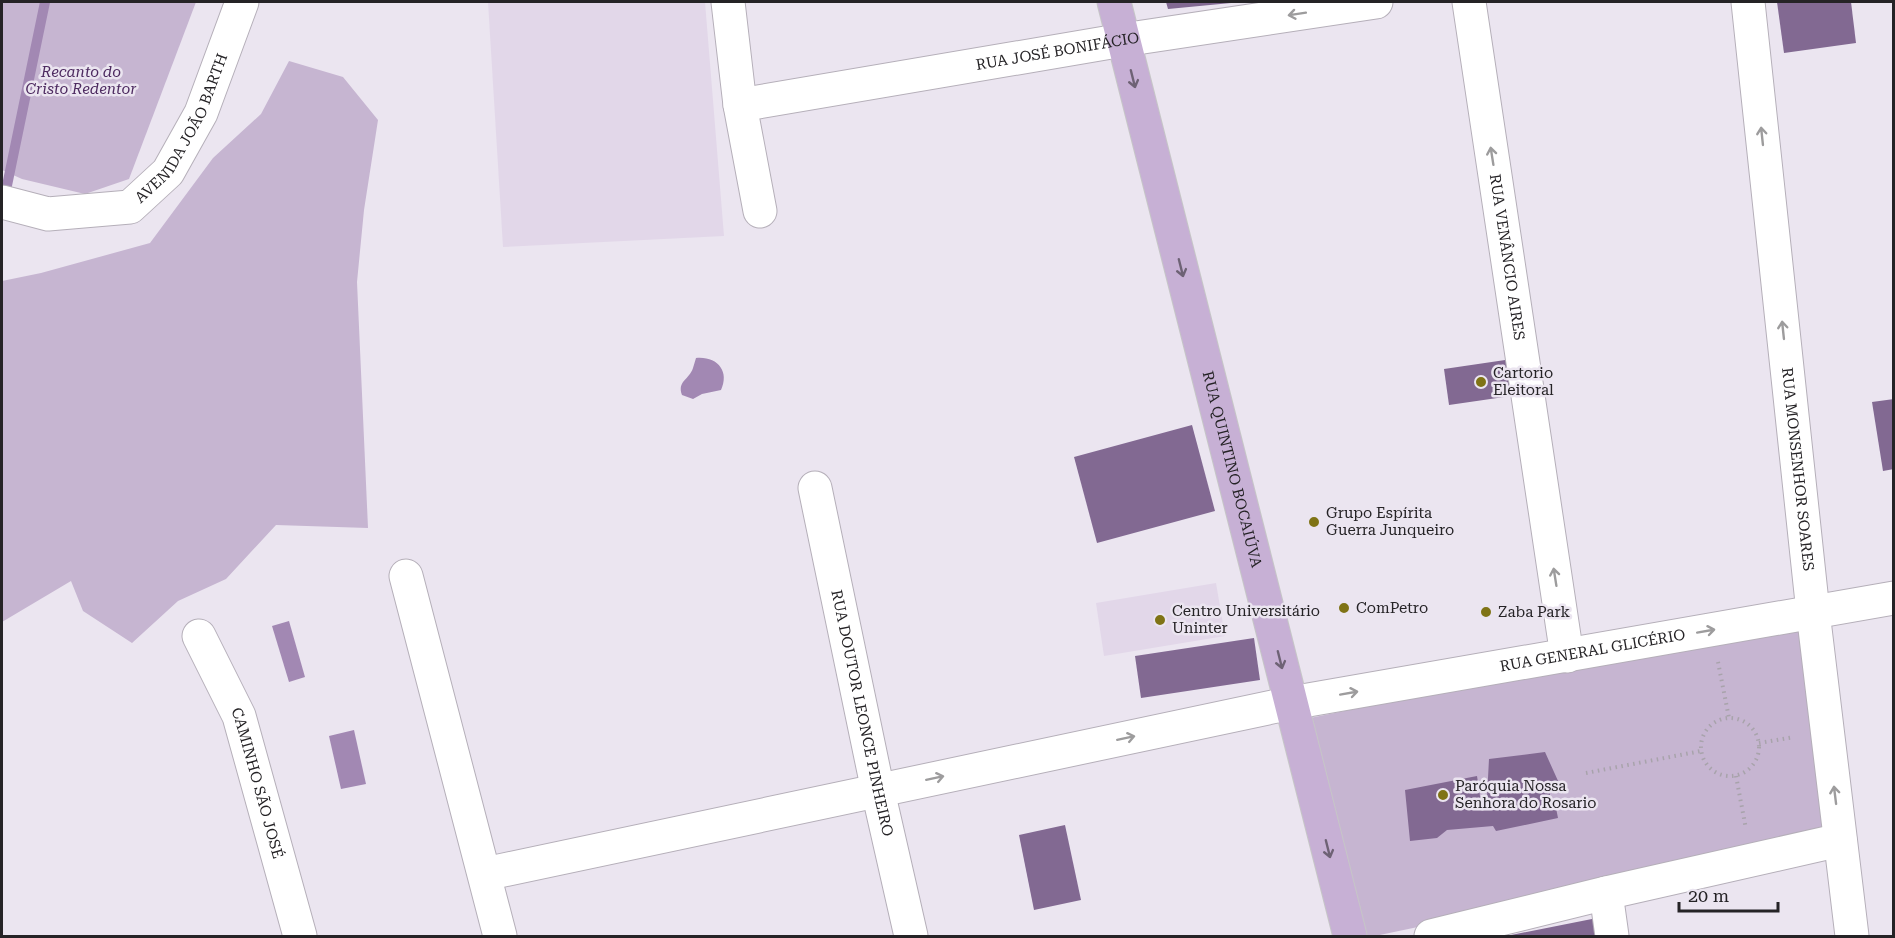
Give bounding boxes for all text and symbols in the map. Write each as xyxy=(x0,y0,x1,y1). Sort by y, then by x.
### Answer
one-way arrow xyxy=(1288,8,1308,19)
street label: RUA JOSÉ BONIFÁCIO xyxy=(974,29,1141,74)
street label: AVENIDA JOÃO BARTH xyxy=(131,51,231,207)
park label: Recanto do Cristo Redentor xyxy=(25,63,137,98)
one-way arrow xyxy=(1128,69,1139,88)
one-way arrow xyxy=(1756,127,1767,146)
one-way arrow xyxy=(1486,146,1497,166)
street label: RUA VENÂNCIO AIRES xyxy=(1486,173,1529,342)
one-way arrow xyxy=(1175,258,1187,277)
one-way arrow xyxy=(1777,321,1788,340)
place label: Cartorio Eleitoral xyxy=(1493,364,1554,399)
street label: RUA MONSENHOR SOARES xyxy=(1778,367,1818,572)
street label: RUA QUINTINO BOCAIÚVA xyxy=(1199,369,1266,570)
marker: Cartorio Eleitoral xyxy=(1474,375,1488,389)
place label: Grupo Espírita Guerra Junqueiro xyxy=(1326,504,1454,539)
marker: Grupo Espírita Guerra Junqueiro xyxy=(1307,515,1321,529)
one-way arrow xyxy=(1550,568,1561,587)
street label: RUA DOUTOR LEONCE PINHEIRO xyxy=(827,588,897,838)
place label: ComPetro xyxy=(1356,599,1428,617)
marker: ComPetro xyxy=(1337,601,1351,615)
place label: Centro Universitário Uninter xyxy=(1172,602,1320,637)
place label: Zaba Park xyxy=(1498,603,1571,621)
marker: Zaba Park xyxy=(1479,605,1493,619)
marker: Centro Universitário Uninter xyxy=(1153,613,1167,627)
street label: RUA GENERAL GLICÉRIO xyxy=(1498,625,1687,675)
one-way arrow xyxy=(1696,625,1716,636)
one-way arrow xyxy=(1275,650,1287,669)
one-way arrow xyxy=(1338,687,1358,698)
street label: CAMINHO SÃO JOSÉ xyxy=(227,705,287,860)
one-way arrow xyxy=(1116,732,1135,743)
one-way arrow xyxy=(925,772,944,784)
place label: Paróquia Nossa Senhora do Rosario xyxy=(1455,777,1596,812)
one-way arrow xyxy=(1829,786,1840,805)
marker: Paróquia Nossa Senhora do Rosario xyxy=(1436,788,1450,802)
one-way arrow xyxy=(1323,840,1334,859)
scale bar xyxy=(1679,875,1778,913)
text: 20 m xyxy=(1688,885,1729,906)

